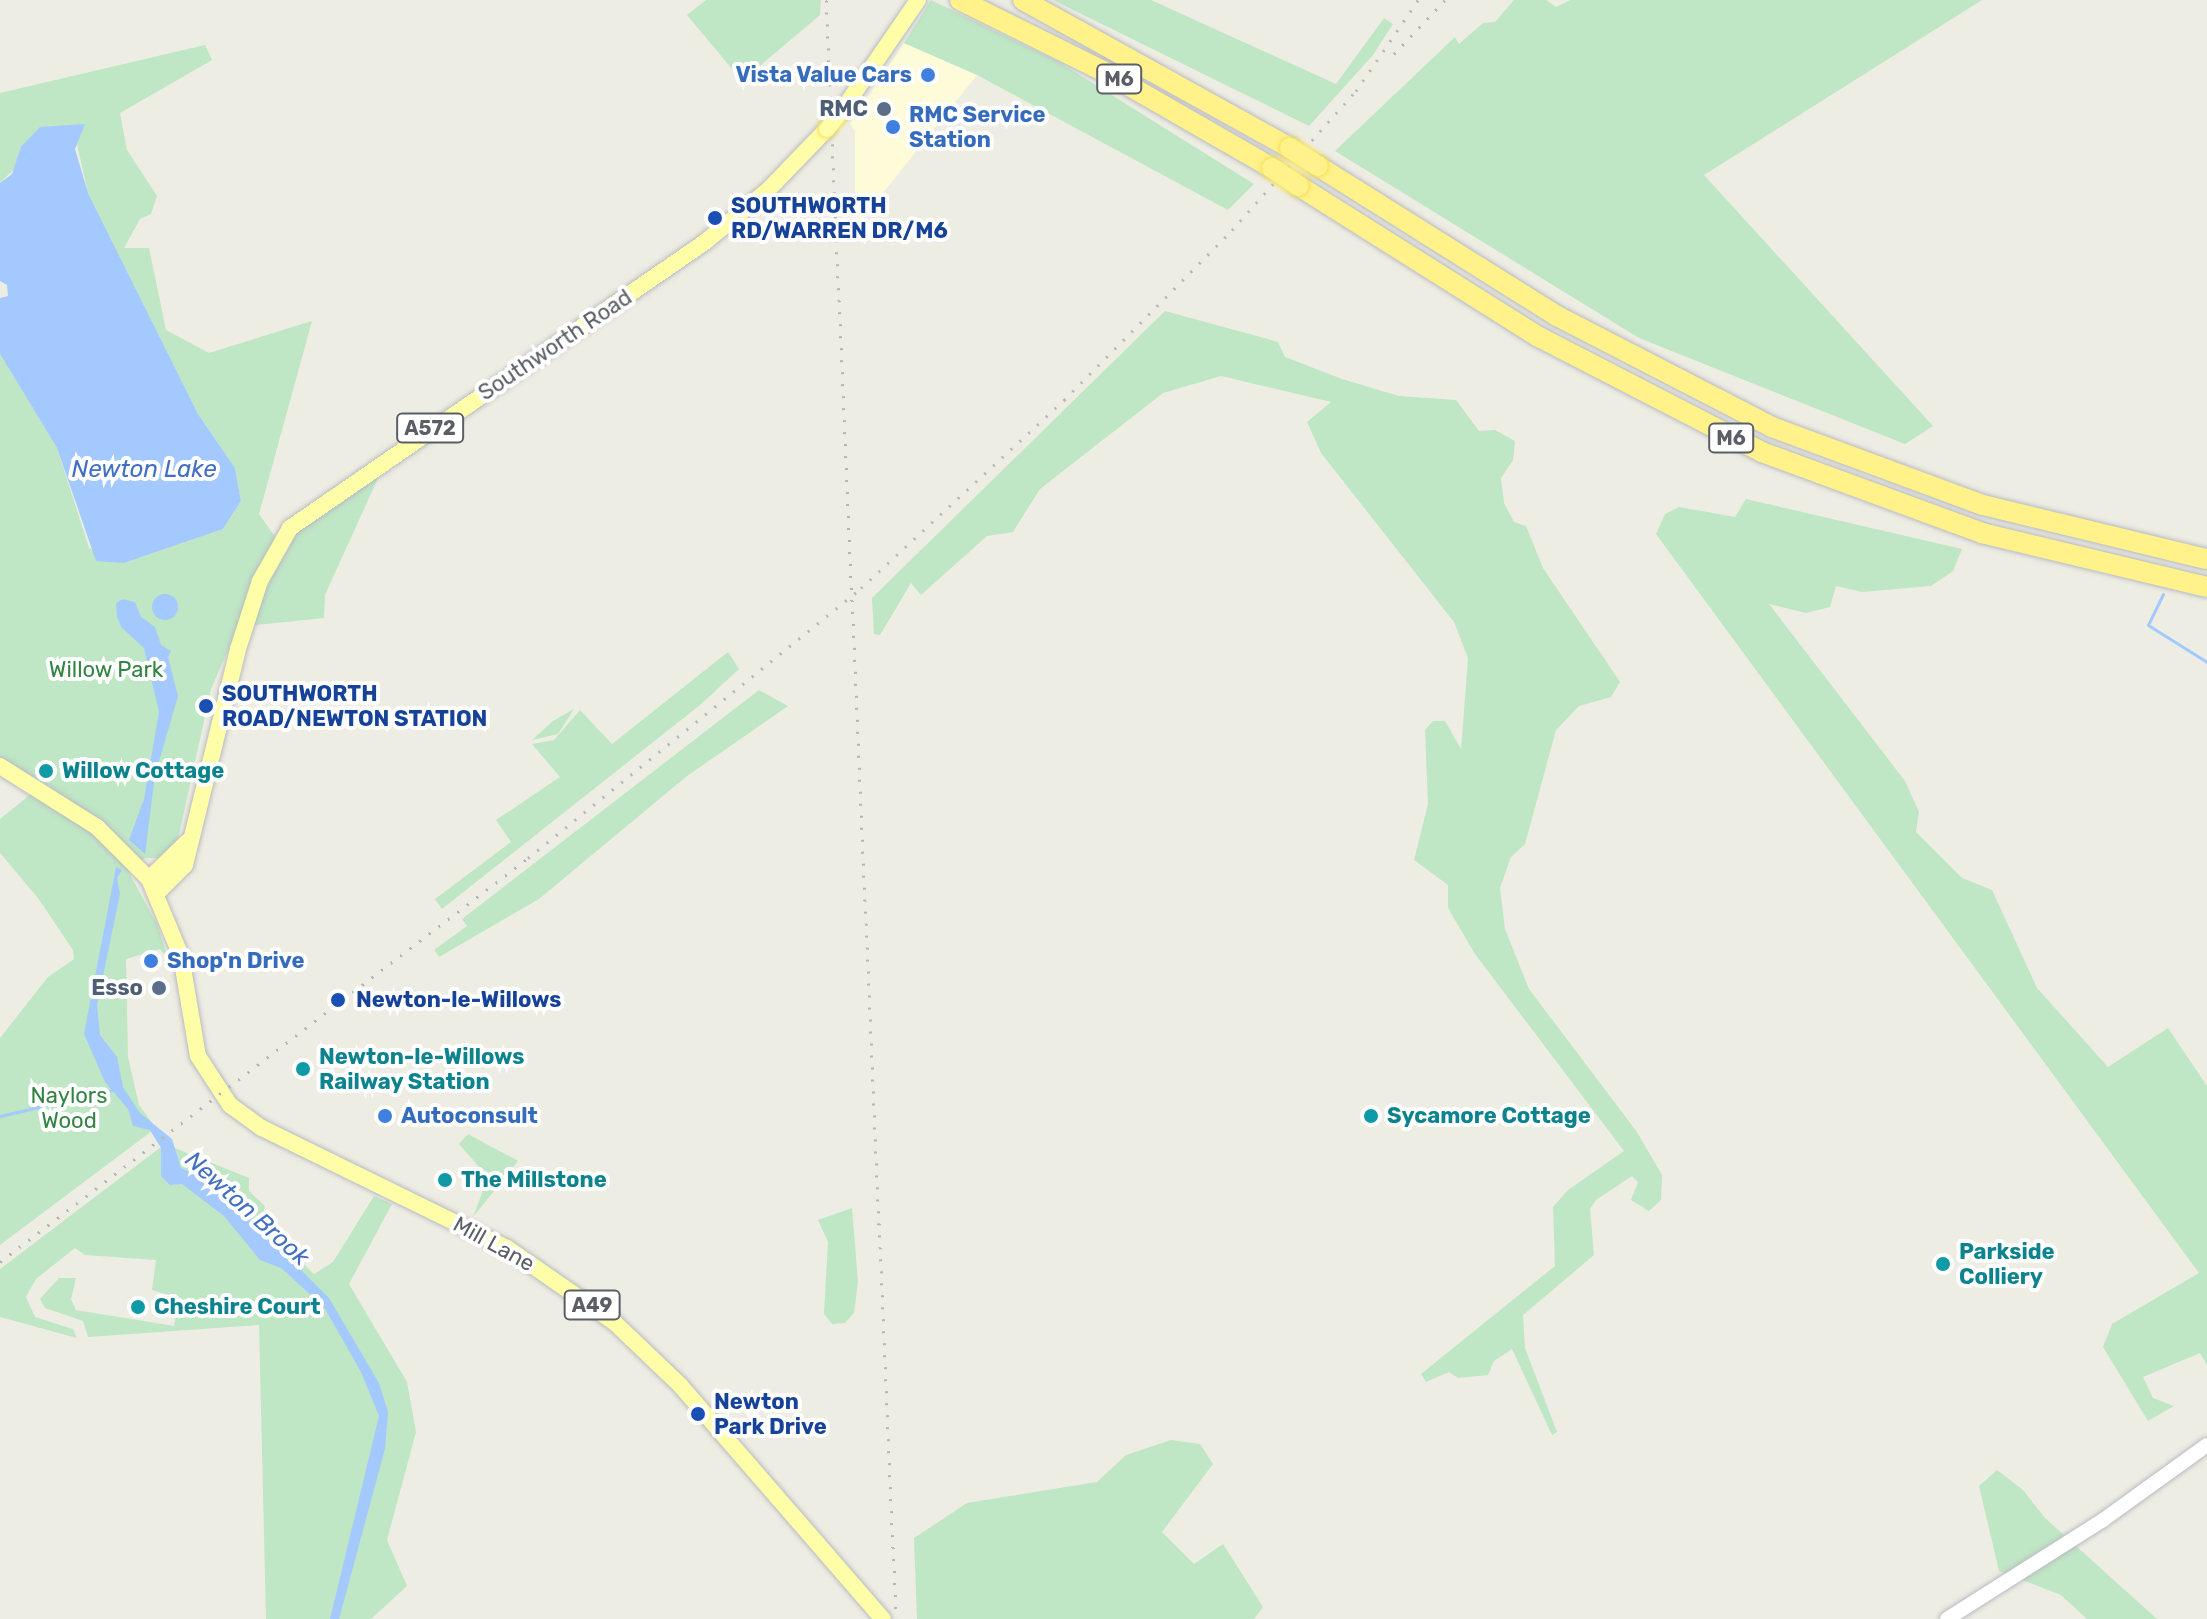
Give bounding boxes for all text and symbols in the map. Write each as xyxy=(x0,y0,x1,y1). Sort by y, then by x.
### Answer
place label: Vista Value Cars xyxy=(735,62,912,88)
road number: M6 xyxy=(1095,63,1143,95)
marker: Vista Value Cars xyxy=(919,66,937,84)
place label: RMC xyxy=(819,96,868,122)
marker: RMC xyxy=(875,100,893,118)
place label: RMC Service Station xyxy=(909,101,1046,152)
marker: RMC Service Station xyxy=(884,118,902,136)
place label: SOUTHWORTH RD/WARREN DR/M6 xyxy=(731,192,948,244)
marker: SOUTHWORTH RD/WARREN DR/M6 xyxy=(706,209,724,227)
street label: Southworth Road xyxy=(473,284,637,406)
road number: A572 xyxy=(396,412,464,444)
road number: M6 xyxy=(1707,422,1755,454)
water label: Newton Lake xyxy=(71,456,217,484)
park label: Willow Park xyxy=(49,657,163,683)
place label: SOUTHWORTH ROAD/NEWTON STATION xyxy=(222,680,487,732)
marker: SOUTHWORTH ROAD/NEWTON STATION xyxy=(197,697,215,715)
place label: Willow Cottage xyxy=(62,758,225,784)
marker: Willow Cottage xyxy=(37,762,55,780)
place label: Shop'n Drive xyxy=(167,948,304,974)
marker: Shop'n Drive xyxy=(142,952,160,970)
place label: Esso xyxy=(91,975,143,1001)
marker: Esso xyxy=(150,979,168,997)
place label: Newton-le-Willows xyxy=(356,987,561,1013)
marker: Newton-le-Willows xyxy=(327,989,349,1011)
place label: Newton-le-Willows Railway Station xyxy=(319,1043,524,1094)
marker: Newton-le-Willows Railway Station xyxy=(294,1060,312,1078)
park label: Naylors Wood xyxy=(31,1082,107,1134)
place label: Autoconsult xyxy=(401,1103,538,1129)
place label: Sycamore Cottage xyxy=(1387,1103,1591,1129)
marker: Autoconsult xyxy=(376,1107,394,1125)
marker: Sycamore Cottage xyxy=(1362,1107,1380,1125)
water label: Newton Brook xyxy=(179,1146,315,1272)
place label: The Millstone xyxy=(461,1167,607,1193)
marker: The Millstone xyxy=(436,1171,454,1189)
street label: Mill Lane xyxy=(449,1211,539,1277)
place label: Parkside Colliery xyxy=(1959,1238,2055,1290)
marker: Parkside Colliery xyxy=(1934,1255,1952,1273)
road number: A49 xyxy=(562,1289,622,1321)
place label: Cheshire Court xyxy=(154,1294,320,1320)
marker: Cheshire Court xyxy=(129,1298,147,1316)
place label: Newton Park Drive xyxy=(714,1388,827,1440)
marker: Newton Park Drive xyxy=(689,1405,707,1423)

